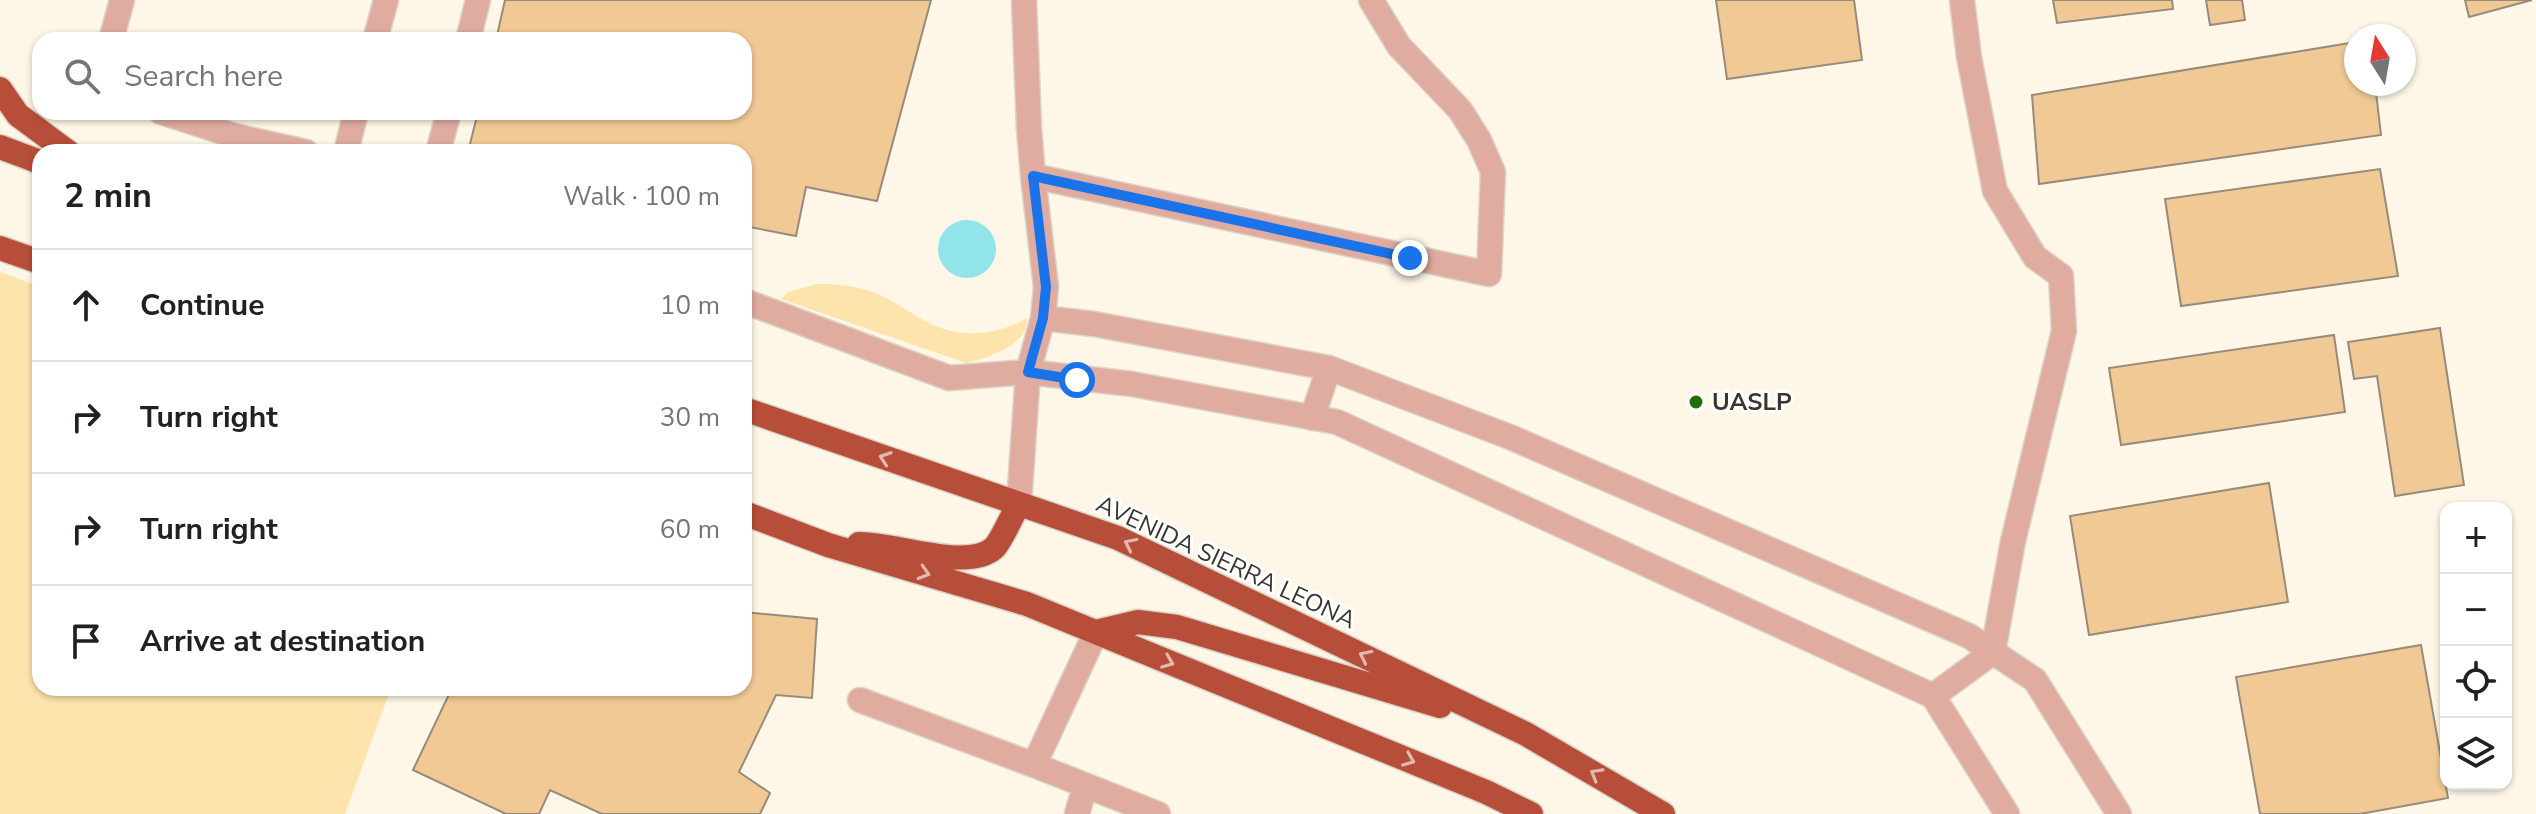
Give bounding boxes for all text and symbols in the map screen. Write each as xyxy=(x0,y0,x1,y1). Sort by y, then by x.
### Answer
north arrow xyxy=(2344,24,2416,96)
search box xyxy=(32,32,752,120)
icon: search xyxy=(60,54,104,98)
text: Search here xyxy=(124,56,283,97)
text: 2 min xyxy=(64,173,152,219)
text: Walk · 100 m xyxy=(563,179,720,214)
route end xyxy=(1392,240,1428,276)
icon: ahead xyxy=(64,283,108,327)
text: Continue xyxy=(140,285,265,326)
text: 10 m xyxy=(660,288,720,323)
route start xyxy=(1059,362,1095,398)
place label: UASLP xyxy=(1712,386,1792,418)
marker: UASLP xyxy=(1687,393,1705,411)
icon: right xyxy=(64,395,108,439)
text: Turn right xyxy=(140,397,278,438)
text: 30 m xyxy=(660,400,720,435)
one-way arrow xyxy=(879,451,893,468)
street label: AVENIDA SIERRA LEONA xyxy=(1091,488,1361,636)
map controls xyxy=(2440,502,2512,790)
button: + xyxy=(2440,502,2512,574)
icon: right xyxy=(64,507,108,551)
text: Turn right xyxy=(140,509,278,550)
text: 60 m xyxy=(660,512,720,547)
one-way arrow xyxy=(1124,538,1139,553)
one-way arrow xyxy=(917,564,930,580)
button: − xyxy=(2440,574,2512,646)
icon: arrive xyxy=(64,619,108,663)
text: Arrive at destination xyxy=(140,621,425,662)
button: locate xyxy=(2440,646,2512,718)
one-way arrow xyxy=(1358,650,1373,666)
one-way arrow xyxy=(1160,652,1174,668)
button: layers xyxy=(2440,718,2512,790)
one-way arrow xyxy=(1401,751,1415,767)
one-way arrow xyxy=(1590,768,1605,784)

